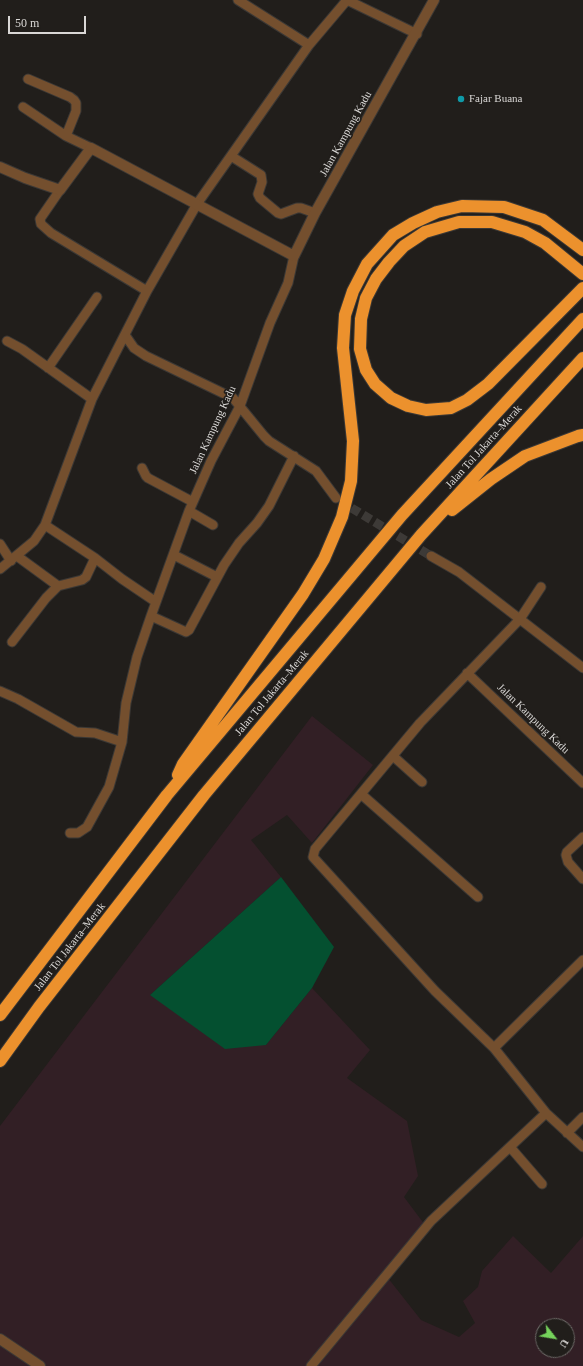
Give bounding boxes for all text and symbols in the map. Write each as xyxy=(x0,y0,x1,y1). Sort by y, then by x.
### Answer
scale bar xyxy=(10,8,88,34)
text: 50 m xyxy=(15,16,39,30)
street label: Jalan Kampung Kadu xyxy=(317,89,375,179)
place label: Fajar Buana xyxy=(469,92,522,106)
marker: Fajar Buana xyxy=(456,94,466,104)
street label: Jalan Kampung Kadu xyxy=(187,384,239,476)
street label: Jalan Tol Jakarta–Merak xyxy=(443,402,525,492)
street label: Jalan Tol Jakarta–Merak xyxy=(232,647,312,739)
street label: Jalan Kampung Kadu xyxy=(494,681,572,757)
street label: Jalan Tol Jakarta–Merak xyxy=(32,900,108,994)
north arrow xyxy=(535,1318,575,1358)
text: U xyxy=(557,1337,572,1350)

